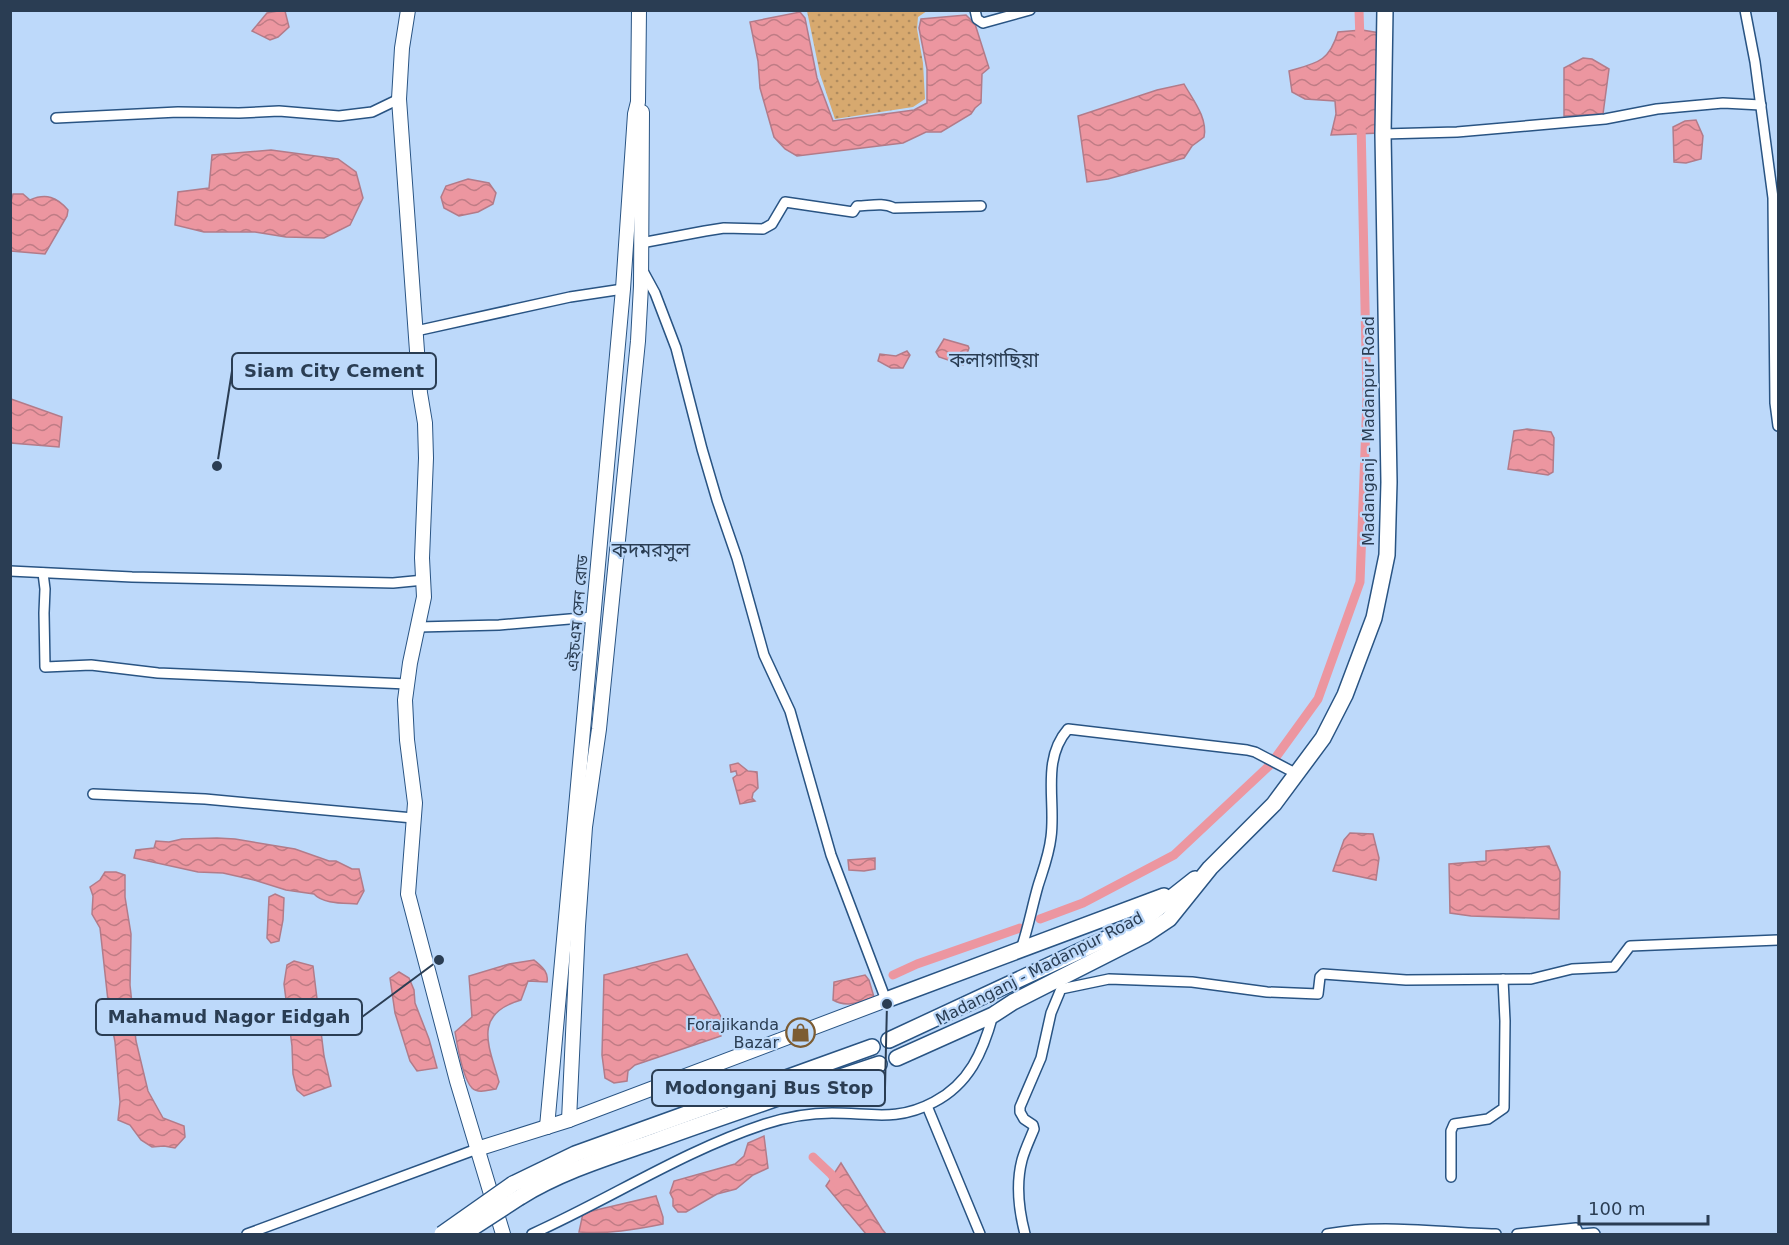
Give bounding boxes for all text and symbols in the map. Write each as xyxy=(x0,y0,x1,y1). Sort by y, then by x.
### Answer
street label: Madanganj - Madanpur Road xyxy=(1359,316,1378,546)
district label: কলাগাছিয়া xyxy=(948,348,1040,372)
callout: Siam City Cement xyxy=(232,353,436,389)
text: Siam City Cement xyxy=(244,360,424,381)
district label: কদমরসুল xyxy=(611,538,691,562)
street label: এইচএম সেন রোড xyxy=(563,553,592,672)
street label: Madanganj - Madanpur Road xyxy=(932,908,1146,1029)
callout: Mahamud Nagor Eidgah xyxy=(96,999,362,1035)
text: Mahamud Nagor Eidgah xyxy=(108,1006,350,1027)
place label: Forajikanda Bazar xyxy=(686,1015,779,1052)
shop icon: Forajikanda Bazar xyxy=(784,1017,816,1049)
callout: Modonganj Bus Stop xyxy=(652,1070,885,1106)
text: Modonganj Bus Stop xyxy=(665,1077,874,1098)
scale bar xyxy=(1579,1188,1708,1226)
text: 100 m xyxy=(1588,1198,1646,1219)

